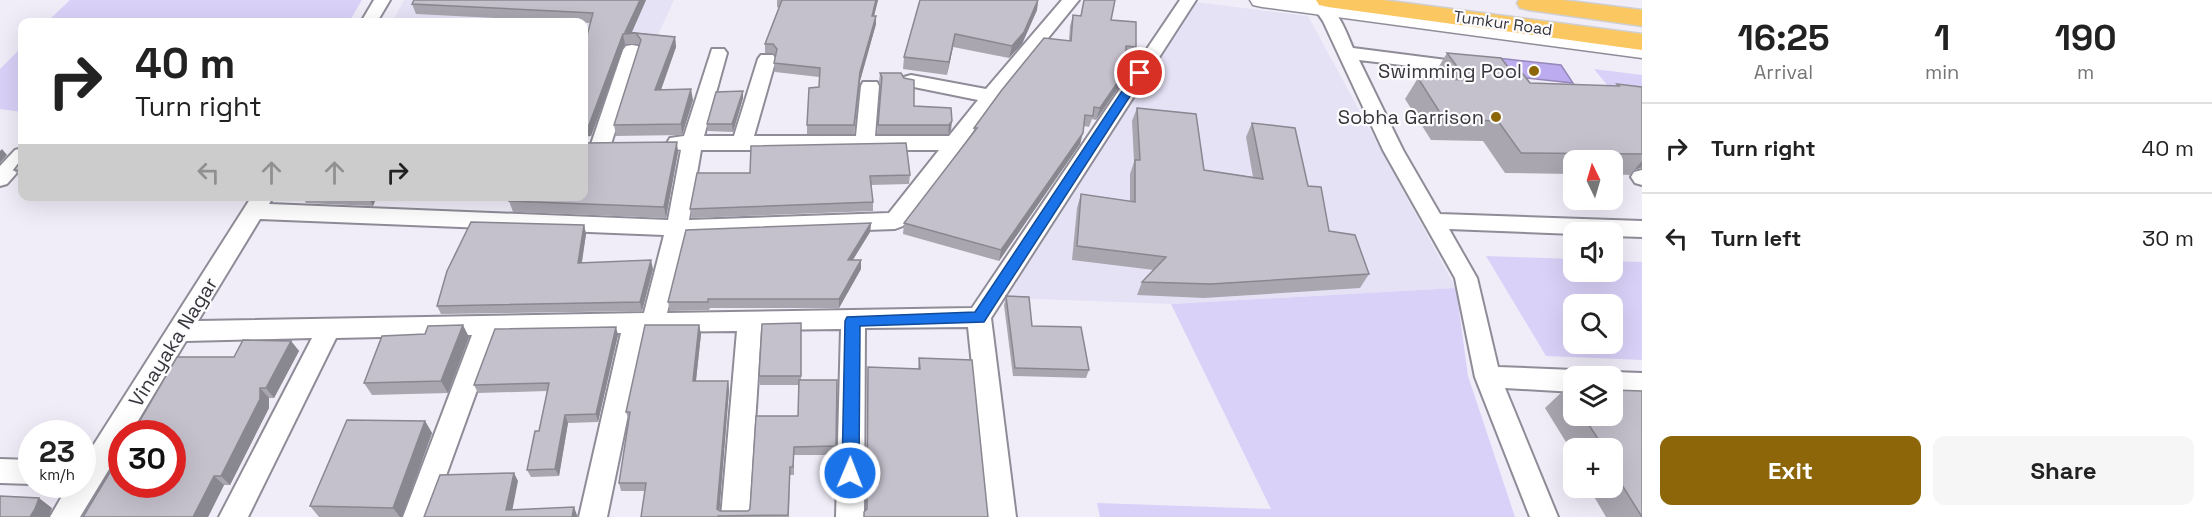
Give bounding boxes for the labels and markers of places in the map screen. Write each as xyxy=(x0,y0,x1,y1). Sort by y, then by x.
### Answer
pin xyxy=(1114,47,1165,98)
place label: Swimming Pool xyxy=(1378,58,1522,84)
marker: Swimming Pool xyxy=(1527,64,1541,78)
place label: Sobha Garrison xyxy=(1338,104,1484,130)
marker: Sobha Garrison xyxy=(1489,110,1503,124)

